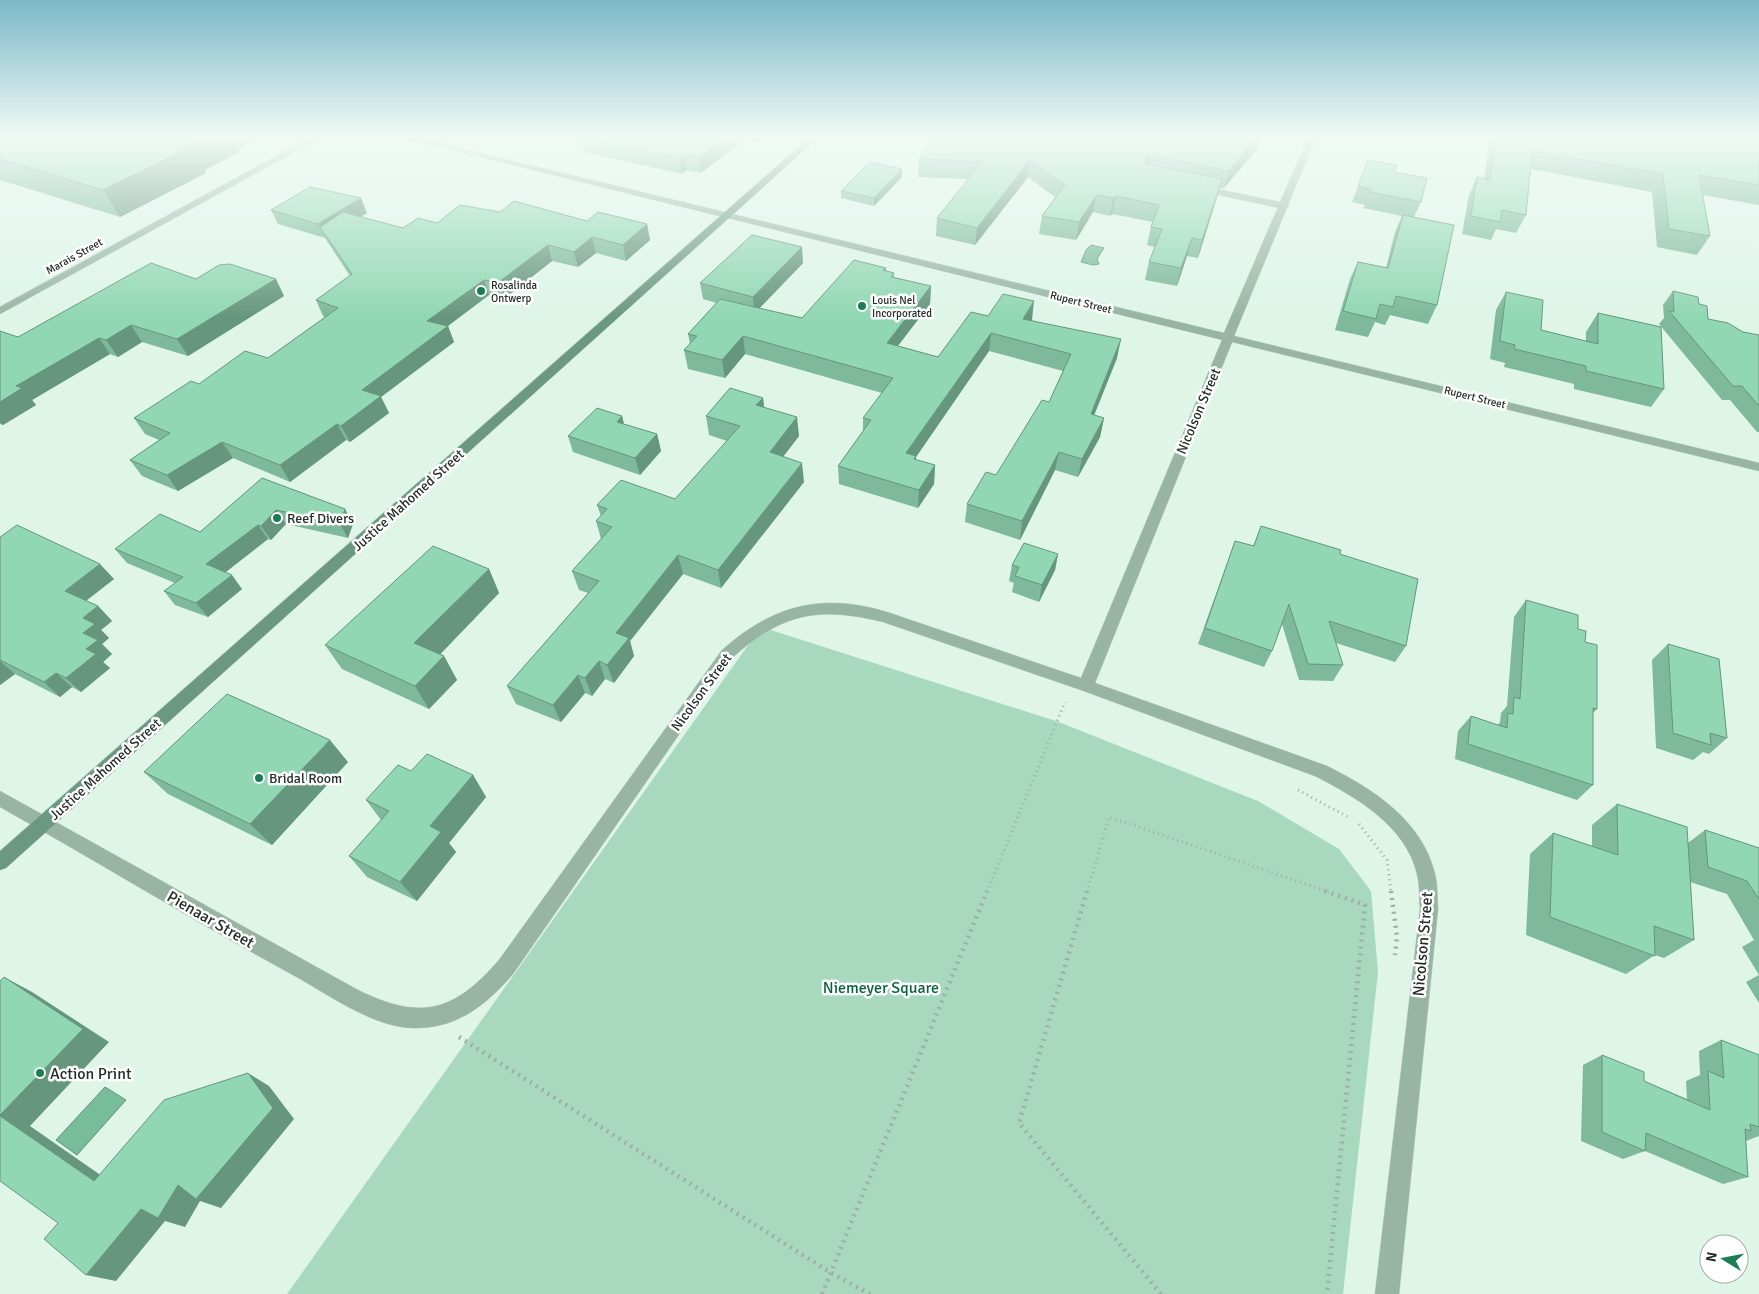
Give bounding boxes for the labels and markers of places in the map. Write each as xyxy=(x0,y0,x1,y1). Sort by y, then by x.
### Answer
place label: Rosalinda Ontwerp xyxy=(491,279,538,305)
marker: Rosalinda Ontwerp xyxy=(475,285,487,297)
place label: Louis Nel Incorporated xyxy=(872,294,932,320)
marker: Louis Nel Incorporated xyxy=(856,300,868,312)
place label: Reef Divers xyxy=(287,510,354,527)
marker: Reef Divers xyxy=(271,512,283,524)
place label: Bridal Room xyxy=(269,770,342,787)
marker: Bridal Room xyxy=(253,772,265,784)
place label: Action Print xyxy=(50,1064,132,1084)
marker: Action Print xyxy=(34,1067,46,1079)

